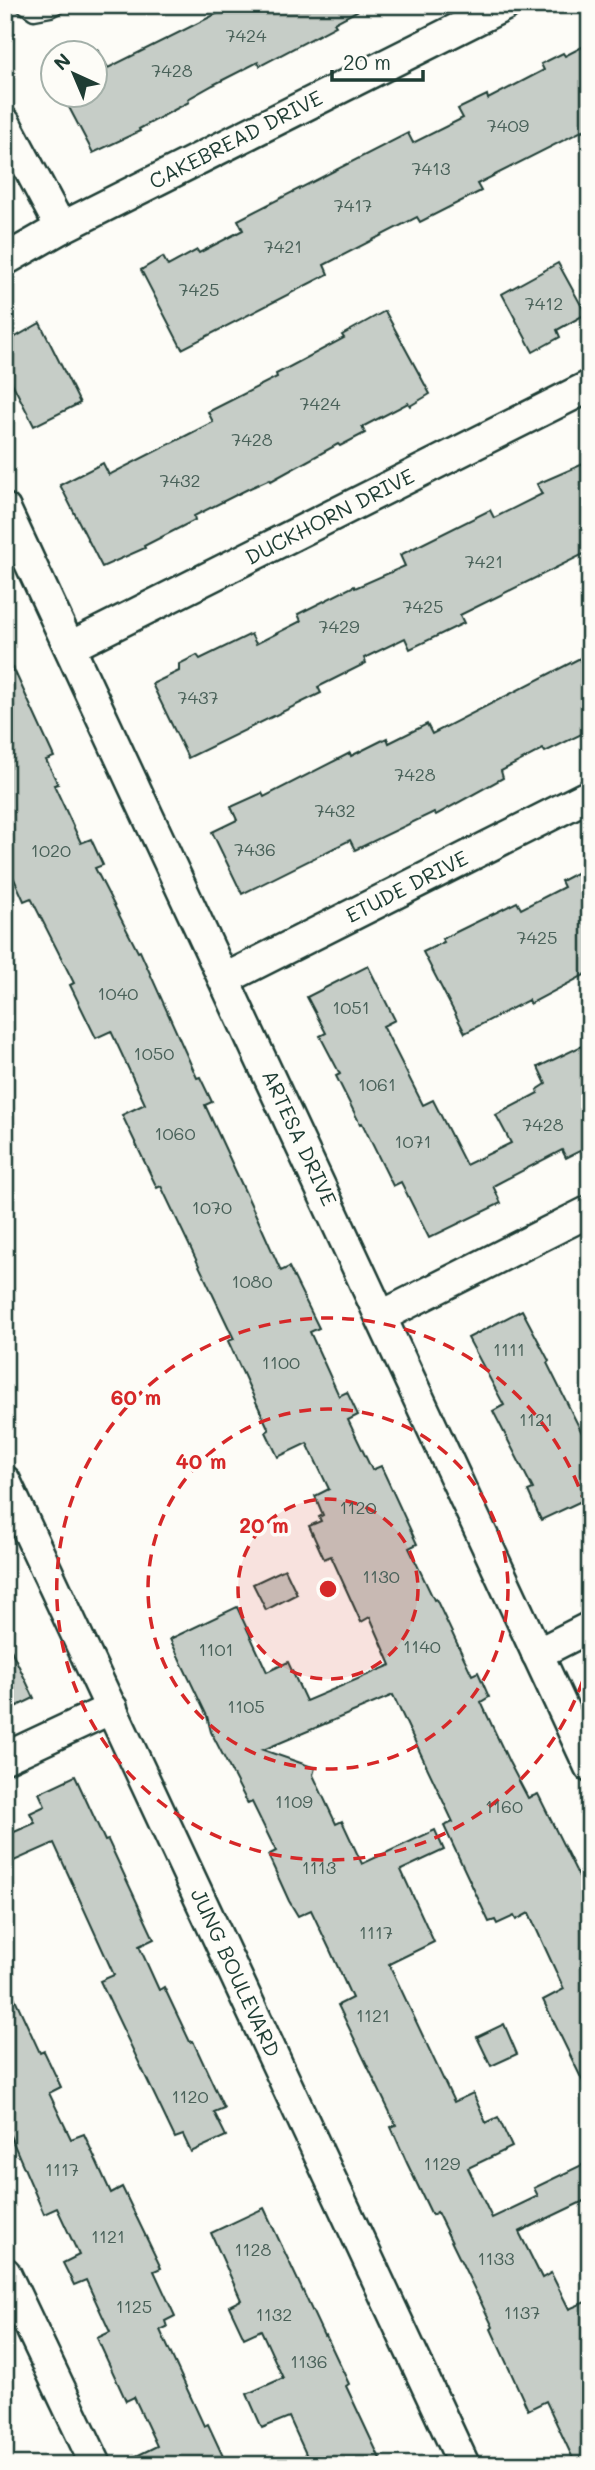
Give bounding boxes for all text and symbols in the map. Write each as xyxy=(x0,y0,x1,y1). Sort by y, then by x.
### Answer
house number: 7424 xyxy=(225,23,267,47)
north arrow xyxy=(38,38,108,108)
scale bar xyxy=(332,38,424,82)
text: N xyxy=(48,47,76,75)
text: 20 m xyxy=(343,48,391,75)
house number: 7428 xyxy=(151,58,193,82)
street label: CAKEBREAD DRIVE xyxy=(144,83,327,194)
house number: 7409 xyxy=(487,113,530,137)
house number: 7413 xyxy=(411,156,451,180)
house number: 7417 xyxy=(334,193,372,217)
house number: 7421 xyxy=(264,234,302,258)
house number: 7425 xyxy=(178,277,220,301)
house number: 7412 xyxy=(525,291,563,315)
house number: 7424 xyxy=(299,391,341,415)
house number: 7428 xyxy=(231,427,273,451)
street label: DUCKHORN DRIVE xyxy=(240,461,418,570)
house number: 7432 xyxy=(159,468,201,492)
house number: 7421 xyxy=(465,549,503,573)
house number: 7425 xyxy=(402,594,444,618)
house number: 7429 xyxy=(318,614,360,638)
house number: 7437 xyxy=(177,685,219,709)
house number: 7428 xyxy=(394,762,436,786)
house number: 7432 xyxy=(314,798,356,822)
house number: 7436 xyxy=(234,837,276,861)
house number: 1020 xyxy=(31,838,71,862)
street label: ETUDE DRIVE xyxy=(341,843,472,928)
house number: 7425 xyxy=(516,925,558,949)
house number: 1040 xyxy=(98,981,138,1005)
house number: 1051 xyxy=(332,995,370,1019)
house number: 1050 xyxy=(134,1041,174,1065)
street label: ARTESA DRIVE xyxy=(257,1065,344,1210)
house number: 1061 xyxy=(358,1072,396,1096)
house number: 7428 xyxy=(522,1112,564,1136)
house number: 1060 xyxy=(154,1121,196,1145)
house number: 1071 xyxy=(394,1129,432,1153)
house number: 1070 xyxy=(192,1195,232,1219)
house number: 1080 xyxy=(231,1269,273,1293)
house number: 1111 xyxy=(493,1337,525,1361)
house number: 1100 xyxy=(262,1350,300,1374)
text: 60 m xyxy=(111,1383,161,1410)
house number: 1121 xyxy=(519,1407,553,1431)
text: 40 m xyxy=(175,1447,227,1474)
house number: 1120 xyxy=(339,1495,377,1519)
text: 20 m xyxy=(239,1511,289,1538)
house number: 1130 xyxy=(362,1564,400,1588)
centre of rings xyxy=(316,1577,340,1601)
house number: 1140 xyxy=(403,1634,441,1658)
house number: 1101 xyxy=(198,1637,234,1661)
house number: 1105 xyxy=(227,1694,265,1718)
house number: 1109 xyxy=(275,1789,313,1813)
house number: 1160 xyxy=(485,1794,523,1818)
house number: 1113 xyxy=(302,1855,336,1879)
street label: JUNG BOULEVARD xyxy=(185,1884,287,2061)
house number: 1117 xyxy=(359,1920,393,1944)
house number: 1121 xyxy=(356,2003,390,2027)
house number: 1120 xyxy=(171,2084,209,2108)
house number: 1129 xyxy=(424,2151,461,2175)
house number: 1117 xyxy=(45,2157,79,2181)
house number: 1121 xyxy=(91,2224,125,2248)
house number: 1128 xyxy=(234,2237,272,2261)
house number: 1133 xyxy=(477,2246,515,2270)
house number: 1125 xyxy=(116,2294,152,2318)
house number: 1137 xyxy=(504,2300,540,2324)
house number: 1132 xyxy=(256,2302,292,2326)
house number: 1136 xyxy=(290,2349,328,2373)

